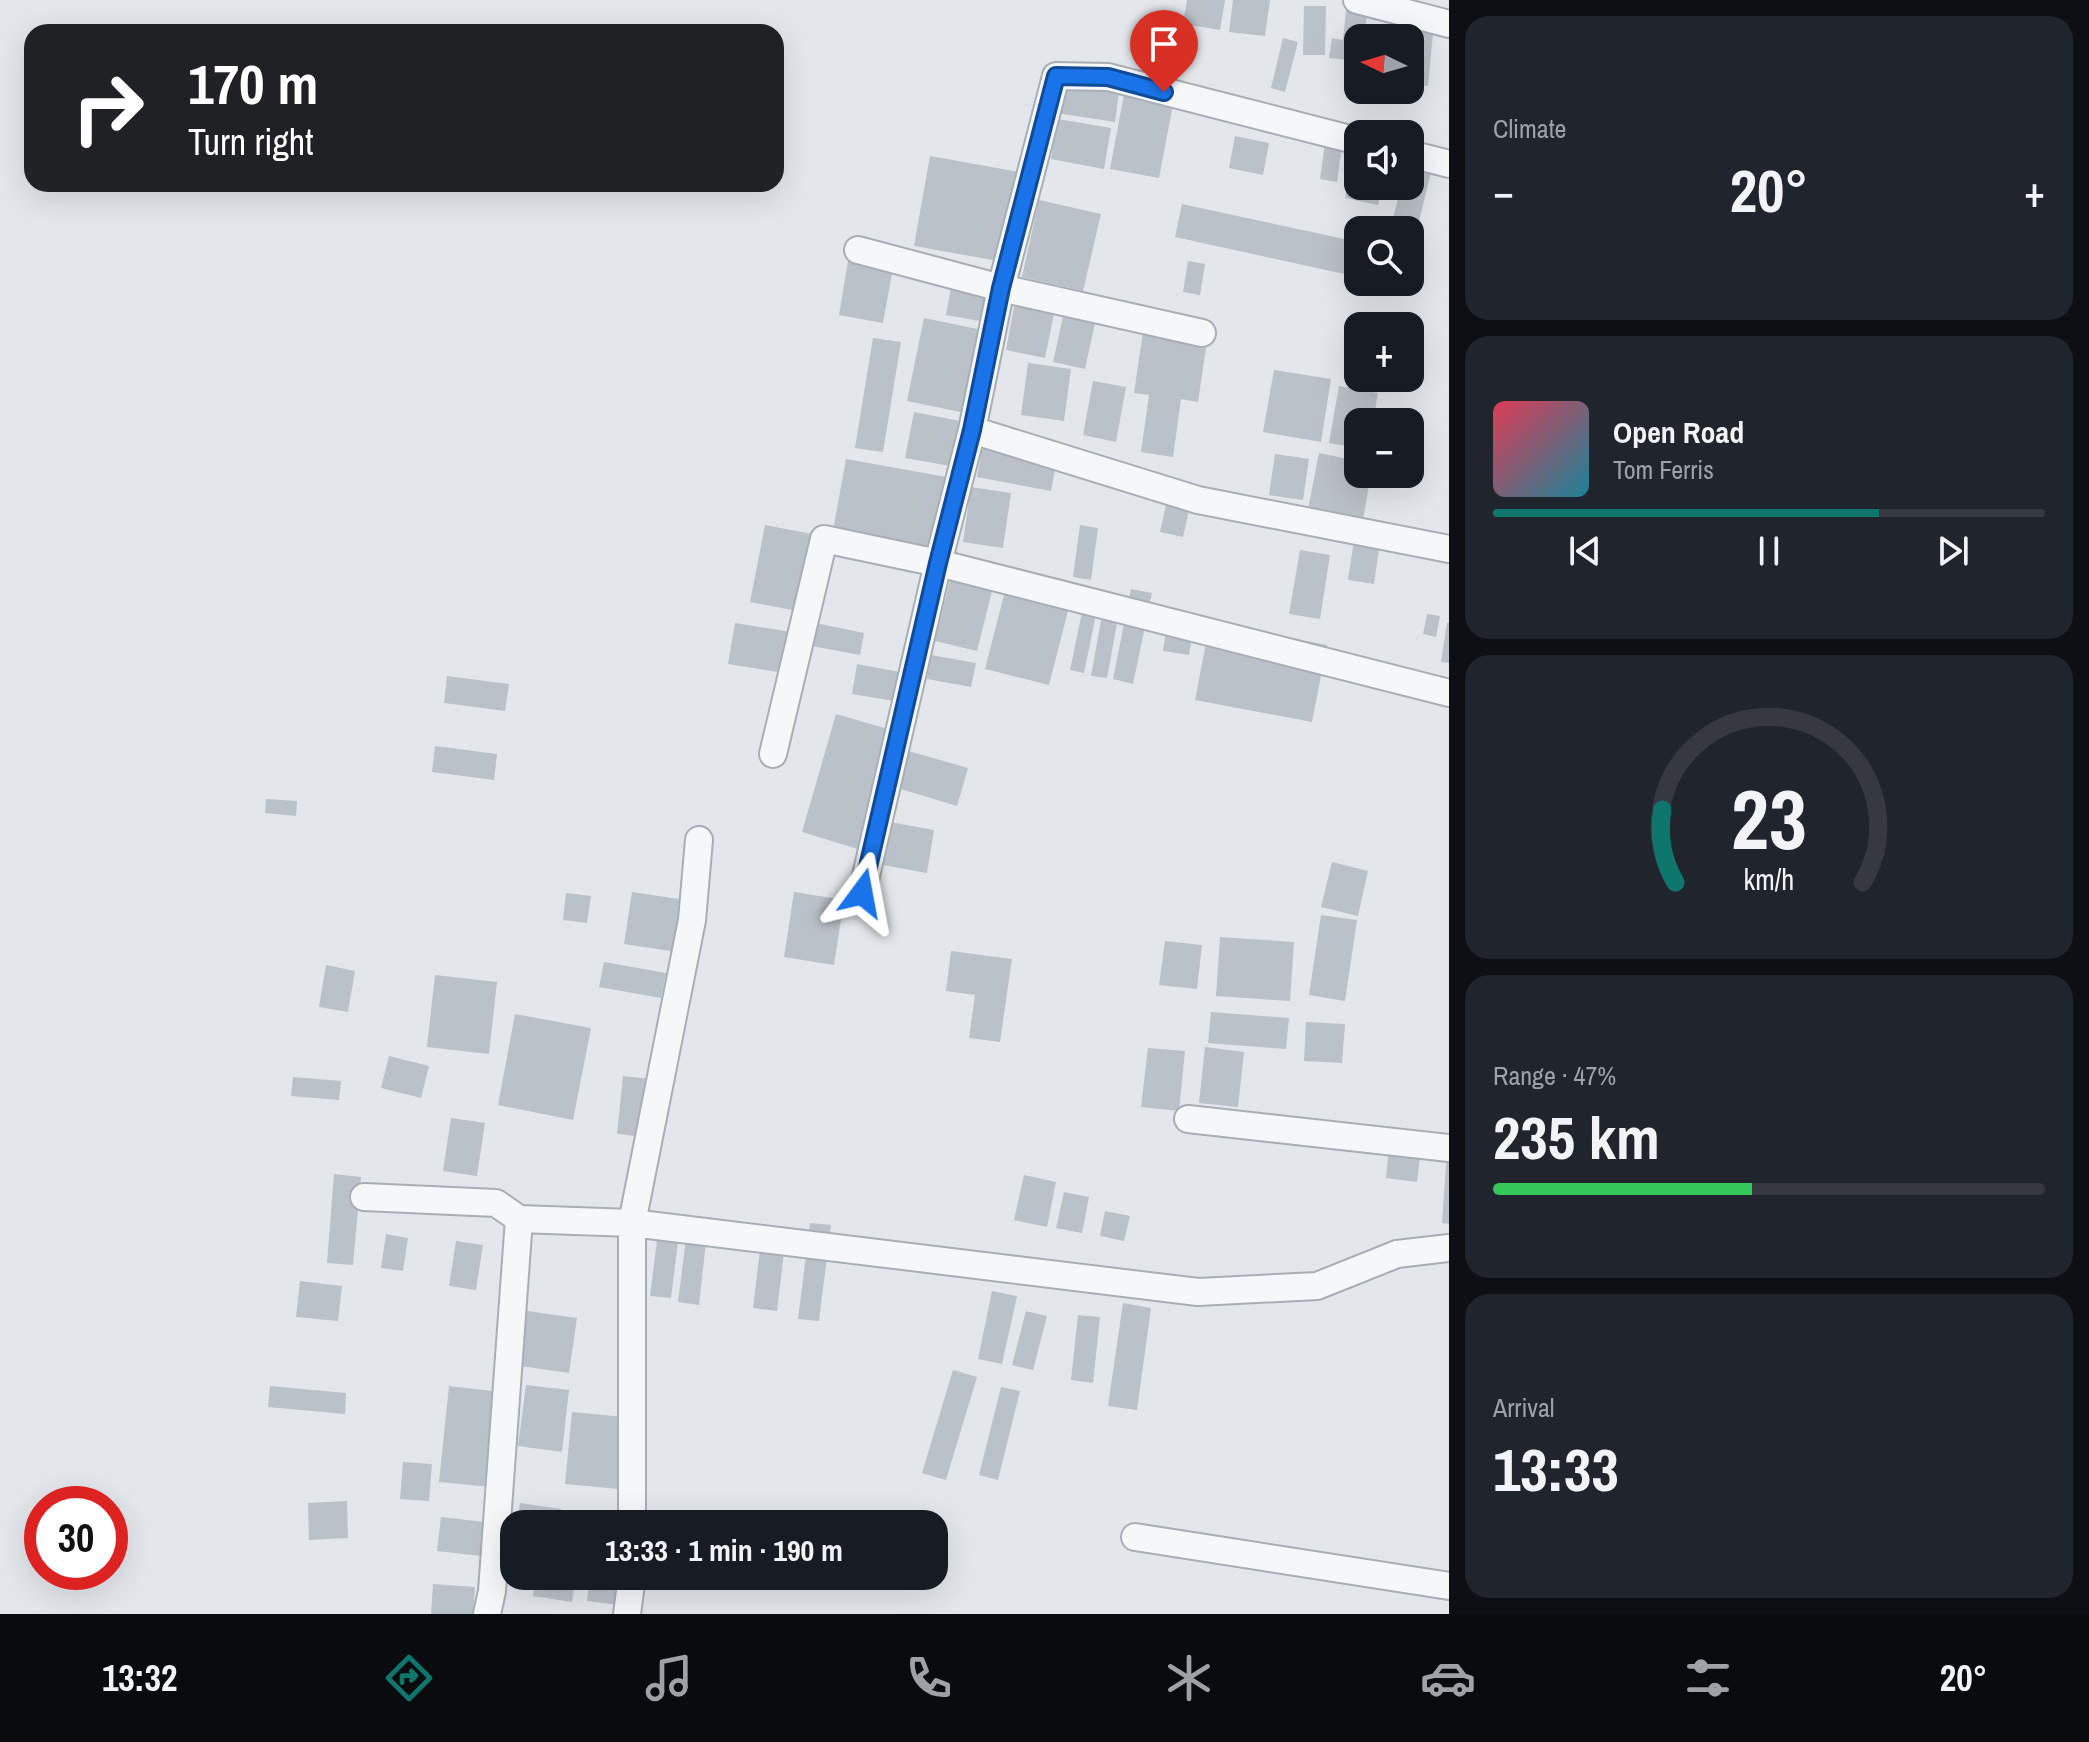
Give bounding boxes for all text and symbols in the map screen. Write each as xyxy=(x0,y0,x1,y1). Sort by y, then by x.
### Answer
pin xyxy=(1130,10,1198,92)
icon: arrive xyxy=(1142,22,1186,66)
north arrow xyxy=(1344,24,1424,104)
map controls xyxy=(1344,24,1424,488)
text: 170 m xyxy=(188,46,318,121)
icon: right xyxy=(56,56,160,160)
text: Climate xyxy=(1493,111,1566,146)
text: Turn right xyxy=(188,118,313,166)
button: sound xyxy=(1344,120,1424,200)
text: 20° xyxy=(1730,150,1808,231)
text: − xyxy=(1493,161,1514,221)
text: + xyxy=(2024,161,2045,221)
button: search xyxy=(1344,216,1424,296)
button: + xyxy=(1344,312,1424,392)
button: − xyxy=(1344,408,1424,488)
text: Open Road xyxy=(1613,412,1744,452)
text: Tom Ferris xyxy=(1613,452,1714,487)
icon: previous xyxy=(1563,529,1607,573)
icon: pause xyxy=(1747,529,1791,573)
icon: next xyxy=(1931,529,1975,573)
text: 23 xyxy=(1731,763,1807,875)
position arrow xyxy=(820,851,904,935)
text: km/h xyxy=(1744,860,1794,899)
text: Range · 47% xyxy=(1493,1058,1616,1093)
text: 235 km xyxy=(1493,1097,1660,1178)
text: Arrival xyxy=(1493,1390,1555,1425)
text: 13:33 xyxy=(1493,1429,1619,1510)
speed limit sign: 30 xyxy=(24,1486,128,1590)
text: 13:33 · 1 min · 190 m xyxy=(605,1530,843,1570)
icon: directions xyxy=(381,1650,437,1706)
icon: music xyxy=(641,1650,697,1706)
icon: phone xyxy=(901,1650,957,1706)
icon: climate xyxy=(1161,1650,1217,1706)
icon: car xyxy=(1420,1650,1476,1706)
icon: filters xyxy=(1680,1650,1736,1706)
text: 13:32 xyxy=(102,1654,177,1702)
text: 20° xyxy=(1940,1654,1987,1702)

